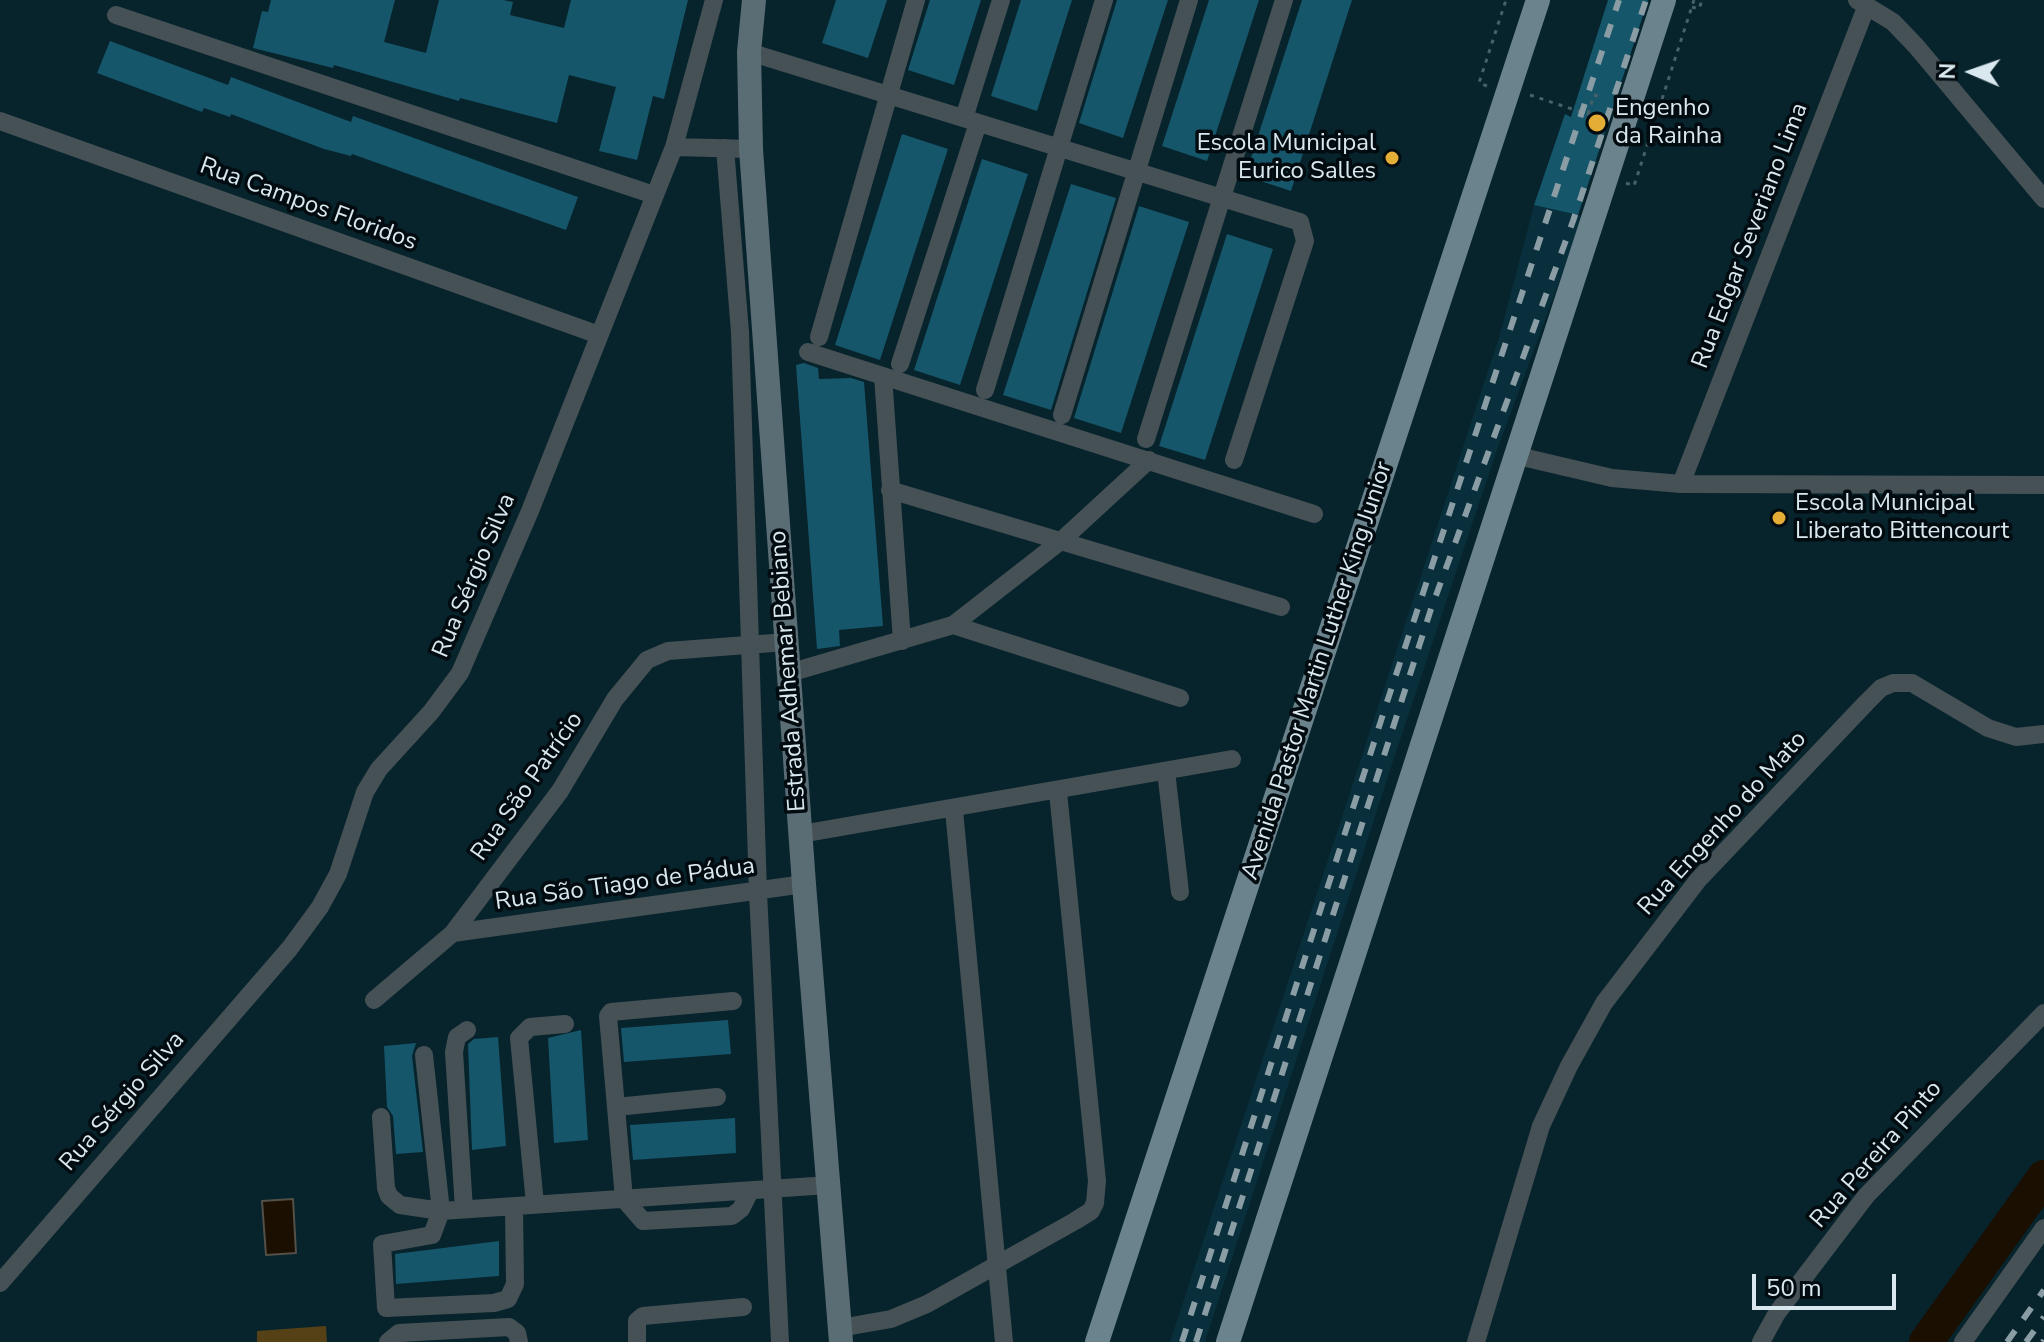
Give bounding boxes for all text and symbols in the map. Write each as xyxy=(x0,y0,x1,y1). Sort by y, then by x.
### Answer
north arrow xyxy=(1932,32,2012,112)
text: N xyxy=(1933,62,1963,80)
place label: Engenho da Rainha xyxy=(1615,95,1722,151)
street label: Rua Edgar Severiano Lima xyxy=(1687,99,1815,373)
marker: Engenho da Rainha xyxy=(1586,112,1608,134)
place label: Escola Municipal Eurico Salles xyxy=(1197,130,1376,186)
marker: Escola Municipal Eurico Salles xyxy=(1383,149,1401,167)
street label: Rua Campos Floridos xyxy=(195,152,421,258)
street label: Avenida Pastor Martin Luther King Junior xyxy=(1237,458,1399,884)
street label: Rua Sérgio Silva xyxy=(427,490,523,662)
place label: Escola Municipal Liberato Bittencourt xyxy=(1795,490,2009,546)
marker: Escola Municipal Liberato Bittencourt xyxy=(1770,509,1788,527)
street label: Estrada Adhemar Bebiano xyxy=(765,529,813,813)
street label: Rua São Patrício xyxy=(466,707,590,867)
street label: Rua Engenho do Mato xyxy=(1633,726,1813,922)
street label: Rua São Tiago de Pádua xyxy=(493,852,757,918)
street label: Rua Sérgio Silva xyxy=(55,1026,191,1178)
street label: Rua Pereira Pinto xyxy=(1805,1075,1949,1235)
scale bar xyxy=(1756,1258,1900,1308)
text: 50 m xyxy=(1766,1272,1822,1304)

